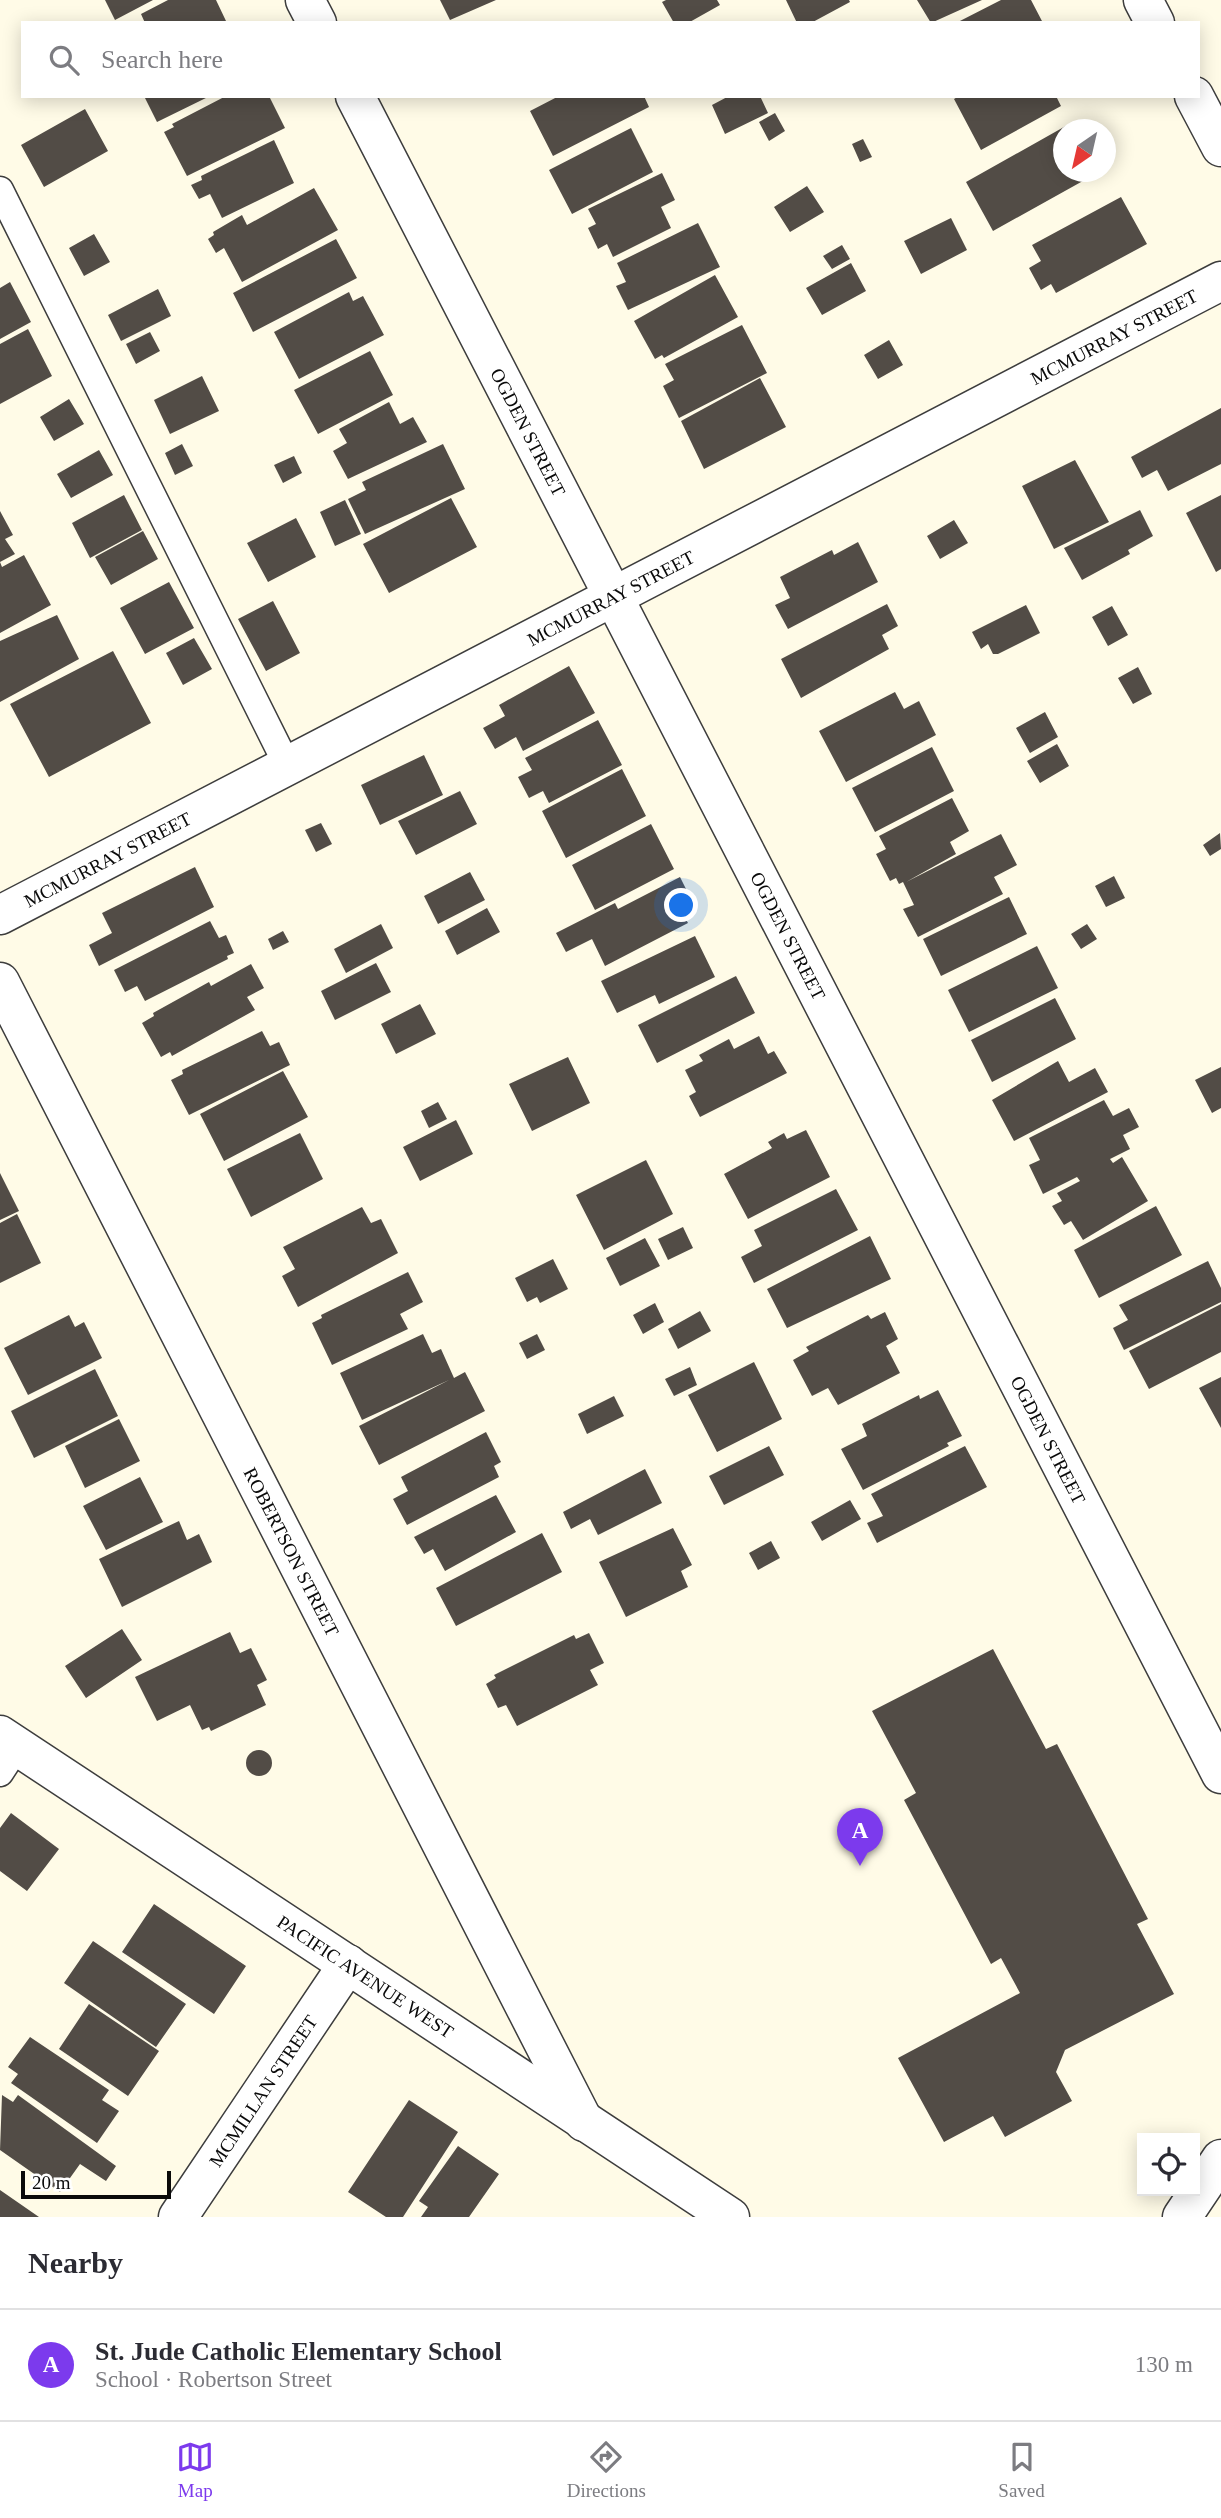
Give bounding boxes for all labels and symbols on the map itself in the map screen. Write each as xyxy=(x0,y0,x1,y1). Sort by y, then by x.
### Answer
north arrow xyxy=(1053,119,1116,182)
street label: MCMURRAY STREET xyxy=(1027,285,1201,389)
street label: OGDEN STREET xyxy=(486,365,570,500)
street label: MCMURRAY STREET xyxy=(524,546,698,650)
street label: MCMURRAY STREET xyxy=(21,808,195,912)
street label: OGDEN STREET xyxy=(746,869,830,1004)
your location xyxy=(664,888,698,922)
street label: OGDEN STREET xyxy=(1006,1372,1090,1508)
street label: ROBERTSON STREET xyxy=(240,1464,343,1640)
pin: A xyxy=(837,1808,883,1866)
street label: PACIFIC AVENUE WEST xyxy=(273,1911,458,2043)
street label: MCMILLAN STREET xyxy=(205,2011,322,2171)
scale bar xyxy=(21,2168,172,2200)

